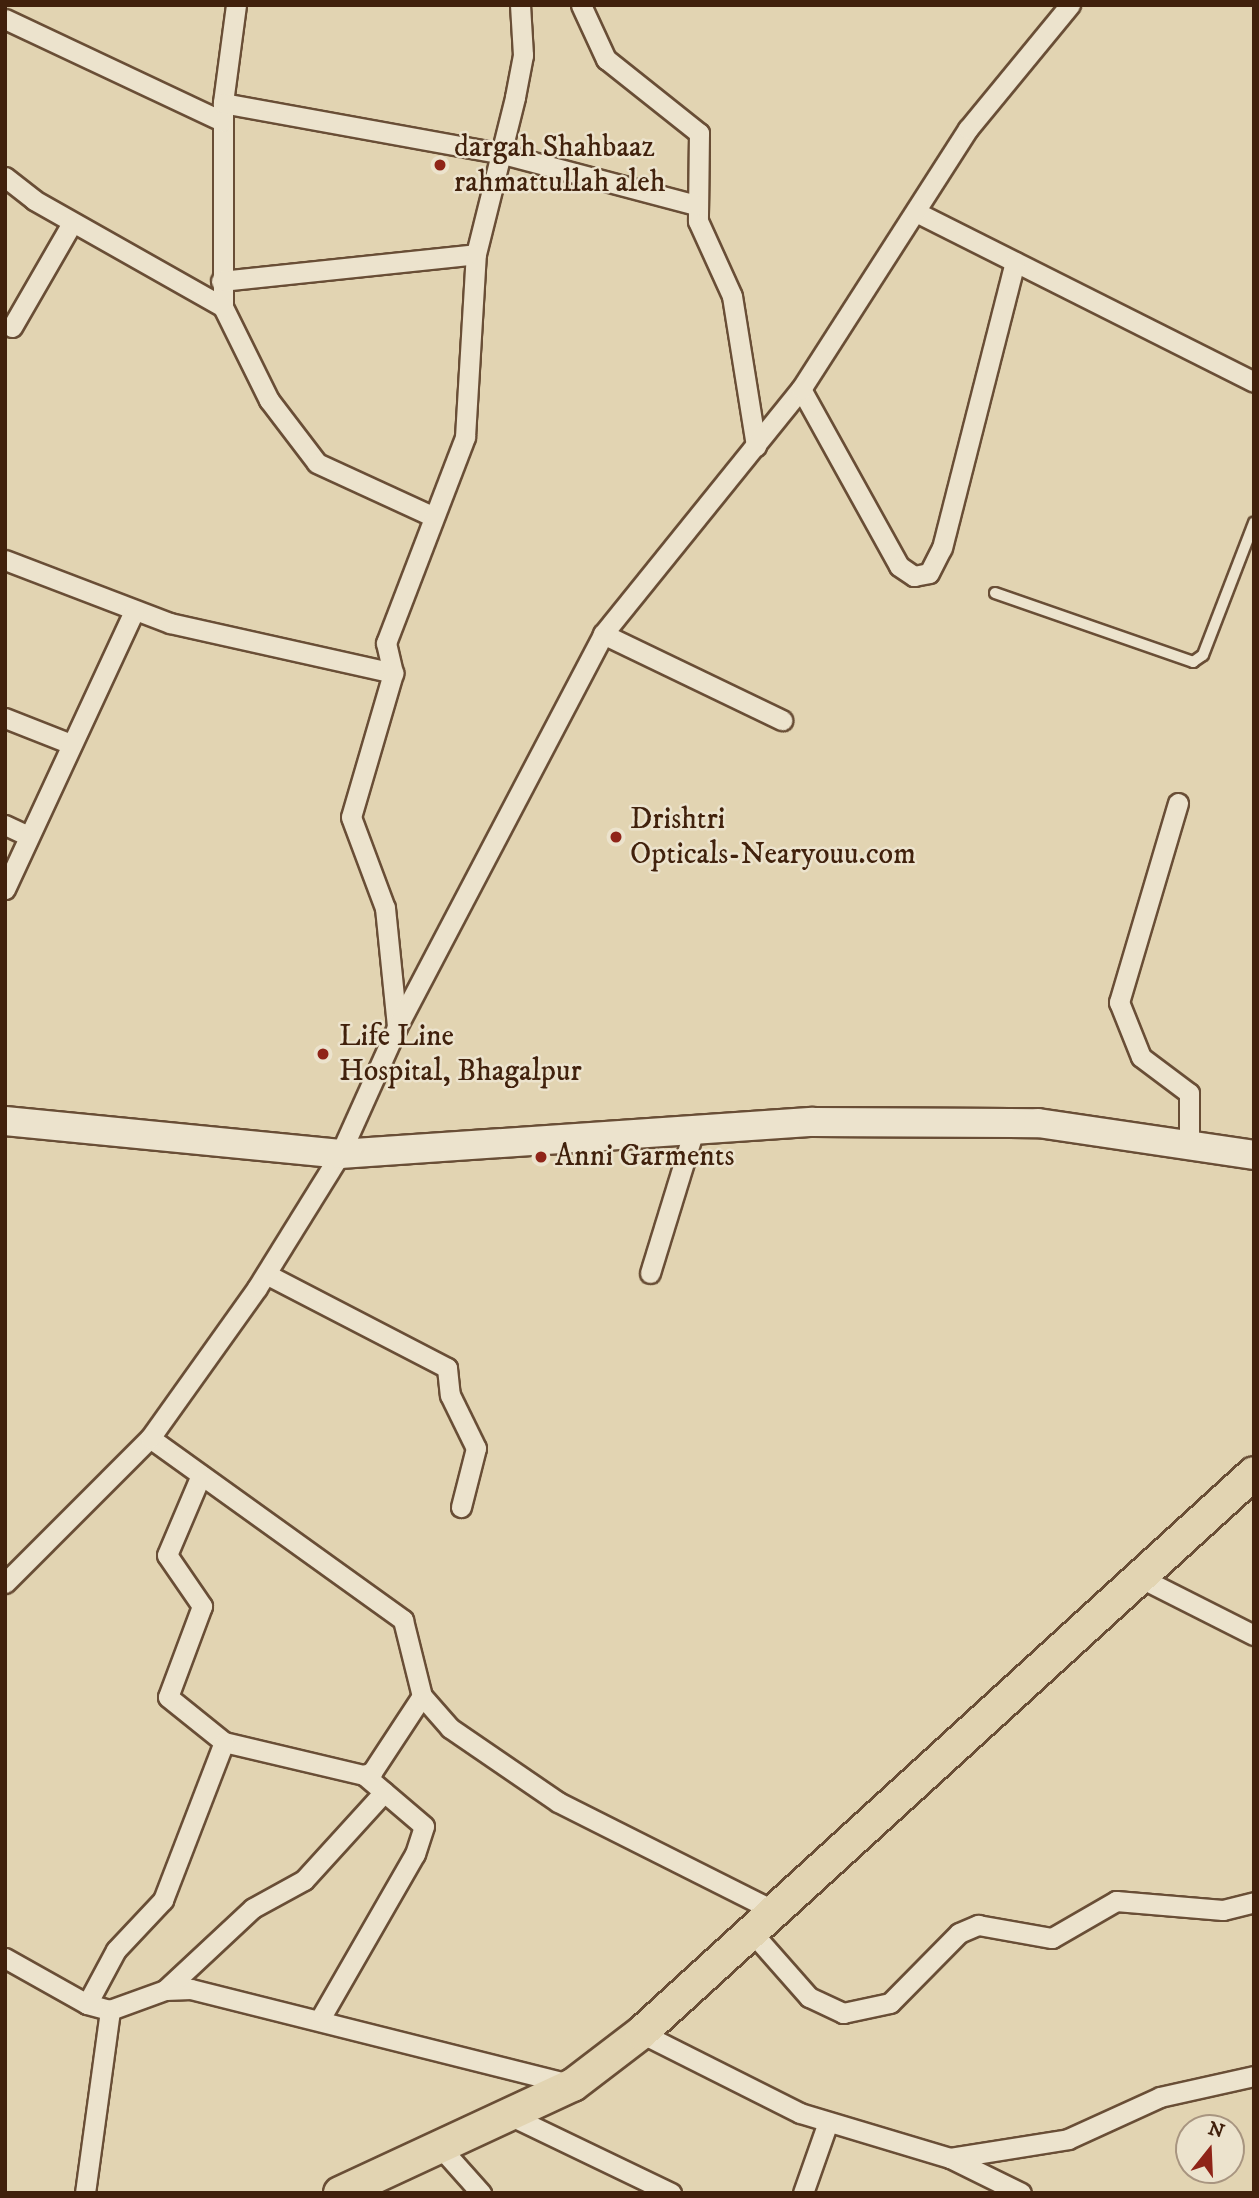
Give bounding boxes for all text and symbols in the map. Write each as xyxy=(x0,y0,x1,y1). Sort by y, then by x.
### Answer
place label: dargah Shahbaaz rahmattullah aleh xyxy=(454,130,665,200)
marker: dargah Shahbaaz rahmattullah aleh xyxy=(432,157,448,173)
place label: Drishtri Opticals-Nearyouu.com xyxy=(630,802,916,872)
marker: Drishtri Opticals-Nearyouu.com xyxy=(608,829,624,845)
place label: Life Line Hospital, Bhagalpur xyxy=(339,1019,582,1090)
marker: Life Line Hospital, Bhagalpur xyxy=(313,1044,333,1064)
place label: Anni Garments xyxy=(555,1139,735,1175)
marker: Anni Garments xyxy=(533,1149,549,1165)
north arrow xyxy=(1175,2114,1245,2184)
text: N xyxy=(1205,2117,1227,2144)

